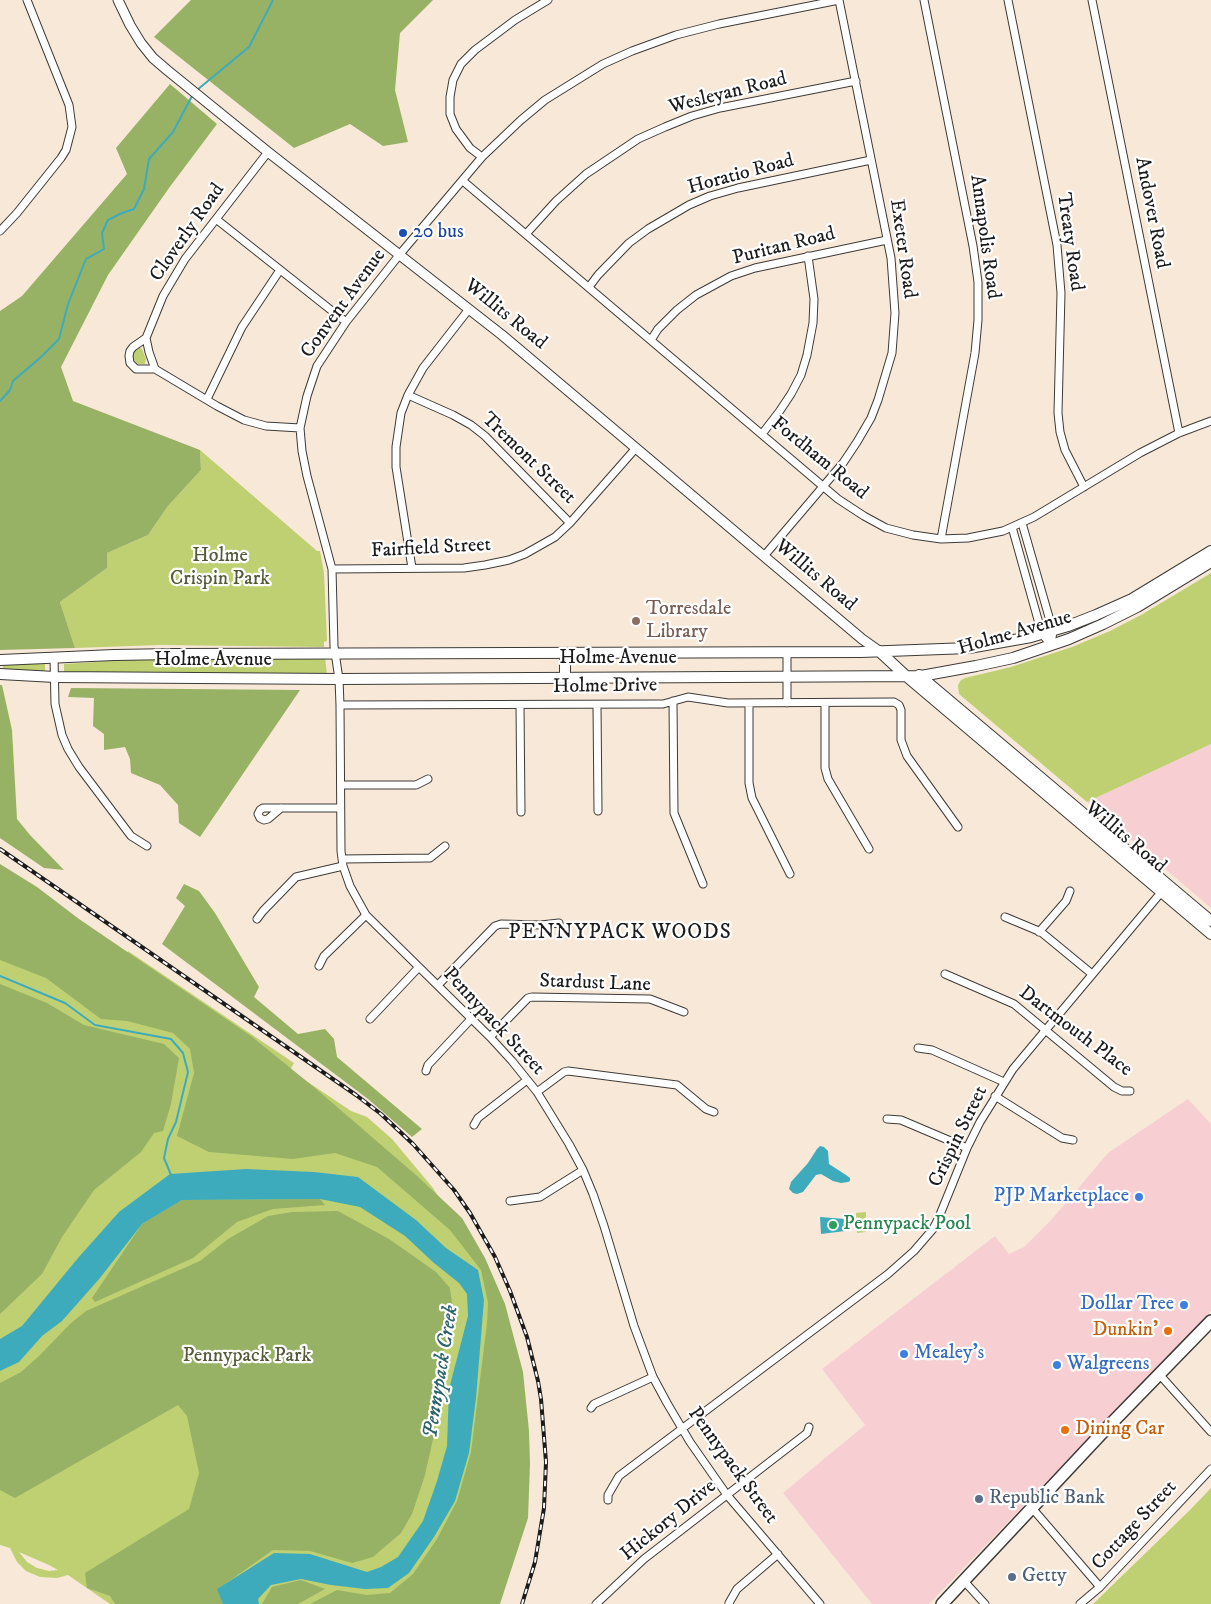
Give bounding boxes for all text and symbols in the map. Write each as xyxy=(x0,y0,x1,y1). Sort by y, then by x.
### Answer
street label: Wesleyan Road xyxy=(667,68,789,120)
street label: Horatio Road xyxy=(685,149,797,201)
street label: Andover Road xyxy=(1128,155,1174,271)
street label: Annapolis Road xyxy=(963,173,1005,301)
street label: Cloverly Road xyxy=(145,179,231,287)
street label: Treaty Road xyxy=(1050,191,1088,293)
street label: Exeter Road xyxy=(883,198,921,300)
place label: 20 bus xyxy=(413,221,464,245)
street label: Puritan Road xyxy=(730,223,838,271)
marker: 20 bus xyxy=(397,227,409,239)
street label: Convent Avenue xyxy=(296,245,392,363)
street label: Willits Road xyxy=(459,274,551,356)
street label: Tremont Street xyxy=(476,408,580,510)
street label: Fordham Road xyxy=(765,412,873,506)
street label: Fairfield Street xyxy=(371,534,491,564)
street label: Willits Road xyxy=(769,535,861,617)
park label: Holme Crispin Park xyxy=(170,545,270,592)
place label: Torresdale Library xyxy=(646,598,731,645)
street label: Holme Avenue xyxy=(955,606,1075,662)
marker: Torresdale Library xyxy=(630,615,642,627)
street label: Holme Avenue xyxy=(559,647,677,671)
street label: Holme Avenue xyxy=(154,649,272,673)
street label: Holme Drive xyxy=(553,674,657,700)
street label: Willits Road xyxy=(1079,797,1171,879)
district label: PENNYPACK WOODS xyxy=(506,921,734,947)
street label: Pennypack Street xyxy=(437,963,549,1081)
street label: Stardust Lane xyxy=(539,970,651,998)
street label: Dartmouth Place xyxy=(1014,982,1136,1082)
street label: Crispin Street xyxy=(924,1082,994,1192)
place label: PJP Marketplace xyxy=(994,1185,1129,1209)
marker: PJP Marketplace xyxy=(1133,1191,1145,1203)
place label: Pennypack Pool xyxy=(843,1213,971,1237)
marker: Pennypack Pool xyxy=(827,1219,839,1231)
place label: Dollar Tree xyxy=(1080,1293,1174,1317)
marker: Dollar Tree xyxy=(1178,1299,1190,1311)
water label: Pennypack Creek xyxy=(419,1304,465,1440)
place label: Dunkin' xyxy=(1093,1319,1158,1343)
marker: Dunkin' xyxy=(1162,1325,1174,1337)
place label: Mealey's xyxy=(914,1342,984,1366)
park label: Pennypack Park xyxy=(183,1345,311,1369)
marker: Mealey's xyxy=(898,1348,910,1360)
place label: Walgreens xyxy=(1067,1353,1150,1377)
marker: Walgreens xyxy=(1051,1359,1063,1371)
street label: Pennypack Street xyxy=(682,1403,782,1529)
place label: Dining Car xyxy=(1075,1418,1164,1442)
marker: Dining Car xyxy=(1059,1424,1071,1436)
street label: Hickory Drive xyxy=(616,1475,722,1567)
street label: Cottage Street xyxy=(1087,1476,1183,1576)
place label: Republic Bank xyxy=(989,1487,1105,1511)
marker: Republic Bank xyxy=(973,1493,985,1505)
place label: Getty xyxy=(1022,1565,1067,1589)
marker: Getty xyxy=(1006,1571,1018,1583)

